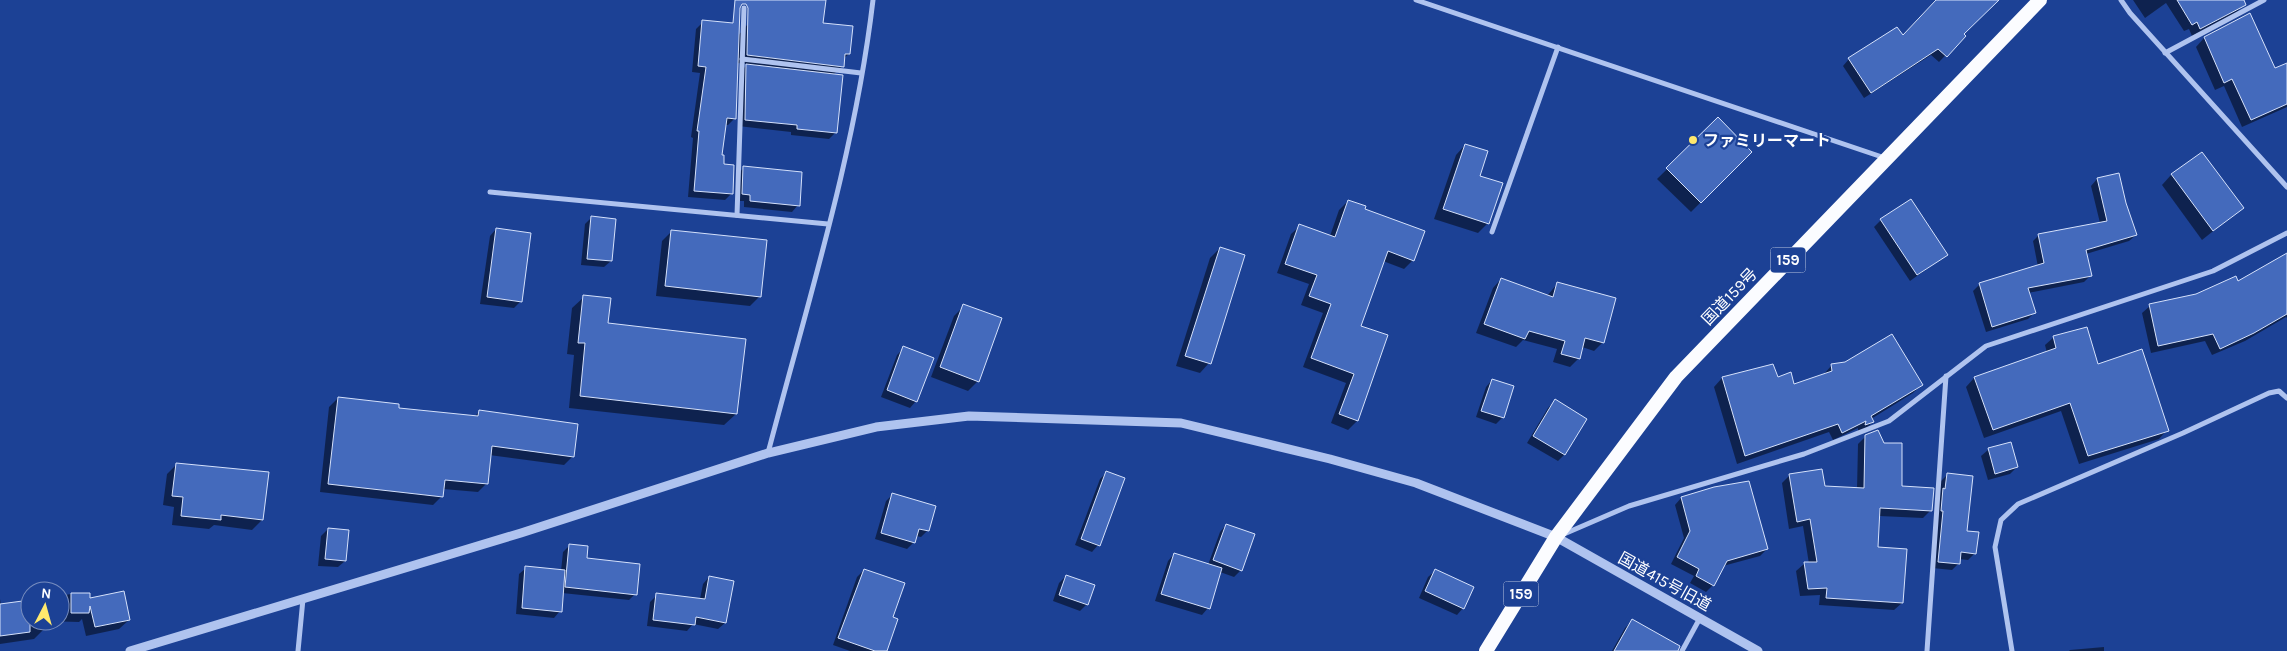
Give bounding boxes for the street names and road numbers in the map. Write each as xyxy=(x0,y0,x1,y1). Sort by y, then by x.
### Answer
road number: 159 xyxy=(1770,248,1806,272)
street label: 国道159号 xyxy=(1698,264,1761,329)
street label: 国道415号旧道 xyxy=(1615,548,1715,615)
road number: 159 xyxy=(1504,582,1538,606)

